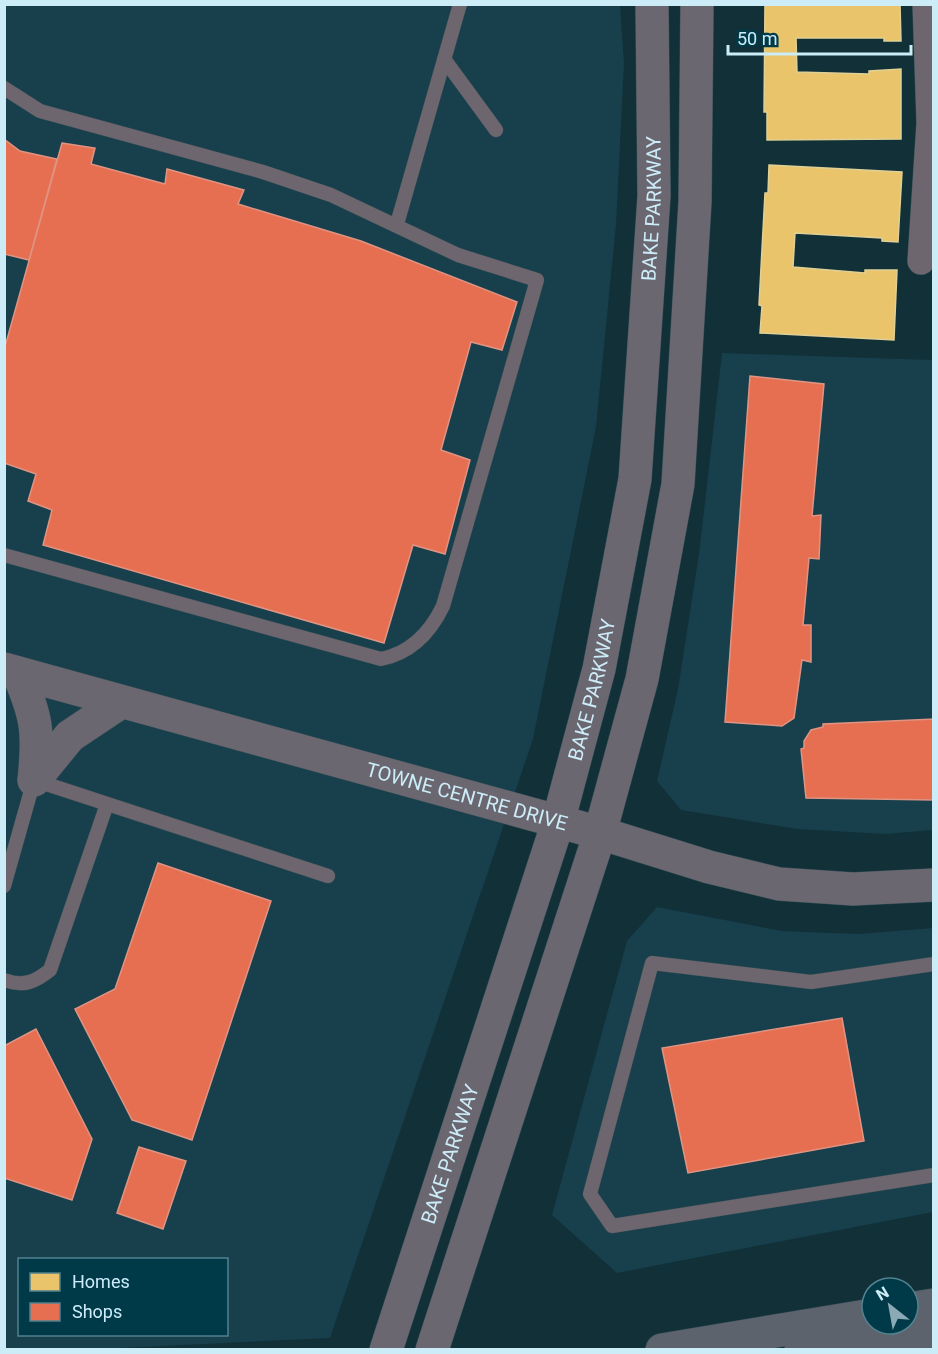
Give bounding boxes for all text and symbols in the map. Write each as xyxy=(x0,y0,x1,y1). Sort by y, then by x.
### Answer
scale bar xyxy=(728,18,911,56)
text: 50 m xyxy=(737,28,777,49)
street label: BAKE PARKWAY xyxy=(636,136,666,282)
street label: BAKE PARKWAY xyxy=(563,617,620,763)
street label: TOWNE CENTRE DRIVE xyxy=(363,757,570,835)
street label: BAKE PARKWAY xyxy=(416,1081,484,1227)
legend xyxy=(18,1258,228,1336)
text: Homes xyxy=(72,1271,130,1292)
north arrow xyxy=(860,1276,920,1336)
text: N xyxy=(873,1283,892,1305)
text: Shops xyxy=(72,1301,122,1322)

